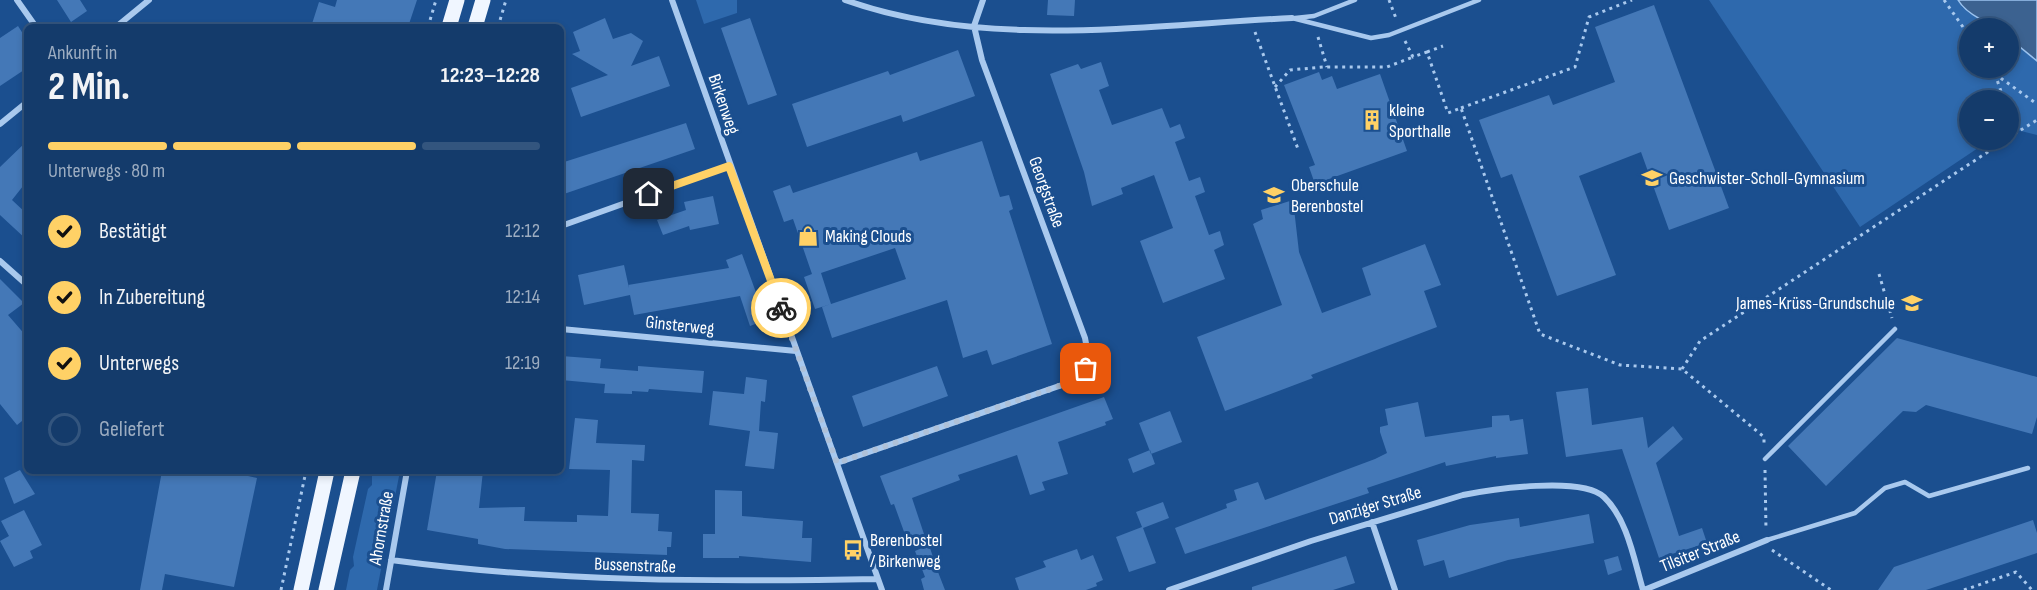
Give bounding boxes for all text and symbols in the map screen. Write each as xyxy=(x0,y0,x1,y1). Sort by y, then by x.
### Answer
map controls xyxy=(1959,18,2019,150)
button: + xyxy=(1959,18,2019,78)
text: Ankunft in xyxy=(48,41,117,65)
text: 12:23–12:28 xyxy=(441,62,540,89)
text: 2 Min. xyxy=(48,64,130,111)
street label: Birkenweg xyxy=(703,71,744,137)
button: − xyxy=(1959,90,2019,150)
place label: kleine Sporthalle xyxy=(1389,100,1451,142)
building icon: kleine Sporthalle xyxy=(1360,108,1384,132)
street label: Georgstraße xyxy=(1024,154,1069,231)
text: Unterwegs · 80 m xyxy=(48,159,165,183)
school or university icon: Geschwister-Scholl-Gymnasium xyxy=(1640,166,1664,190)
pin xyxy=(623,168,674,219)
place label: Geschwister-Scholl-Gymnasium xyxy=(1669,168,1865,189)
place label: Oberschule Berenbostel xyxy=(1291,175,1363,217)
icon: home xyxy=(632,177,665,210)
school or university icon: Oberschule Berenbostel xyxy=(1262,183,1286,207)
icon: check xyxy=(48,215,81,248)
text: Bestätigt xyxy=(99,218,167,245)
text: 12:12 xyxy=(505,219,540,243)
shop icon: Making Clouds xyxy=(796,224,820,248)
place label: Making Clouds xyxy=(825,226,912,247)
courier xyxy=(751,278,811,338)
icon: check xyxy=(48,281,81,314)
text: In Zubereitung xyxy=(99,284,205,311)
text: 12:14 xyxy=(505,285,540,309)
school or university icon: James-Krüss-Grundschule xyxy=(1900,291,1924,315)
icon: bike xyxy=(765,292,798,325)
place label: James-Krüss-Grundschule xyxy=(1735,293,1895,314)
street label: Ginsterweg xyxy=(645,311,715,340)
pin xyxy=(1060,343,1111,394)
icon: check xyxy=(48,347,81,380)
text: Unterwegs xyxy=(99,350,179,377)
text: 12:19 xyxy=(505,351,540,375)
icon: bag xyxy=(1069,352,1102,385)
text: Geliefert xyxy=(99,416,164,443)
street label: Danziger Straße xyxy=(1326,481,1424,529)
street label: Ahornstraße xyxy=(365,490,398,568)
street label: Tilsiter Straße xyxy=(1657,526,1743,577)
place label: Berenbostel / Birkenweg xyxy=(870,530,942,572)
bus stop icon: Berenbostel / Birkenweg xyxy=(841,538,865,562)
street label: Bussenstraße xyxy=(594,554,676,577)

